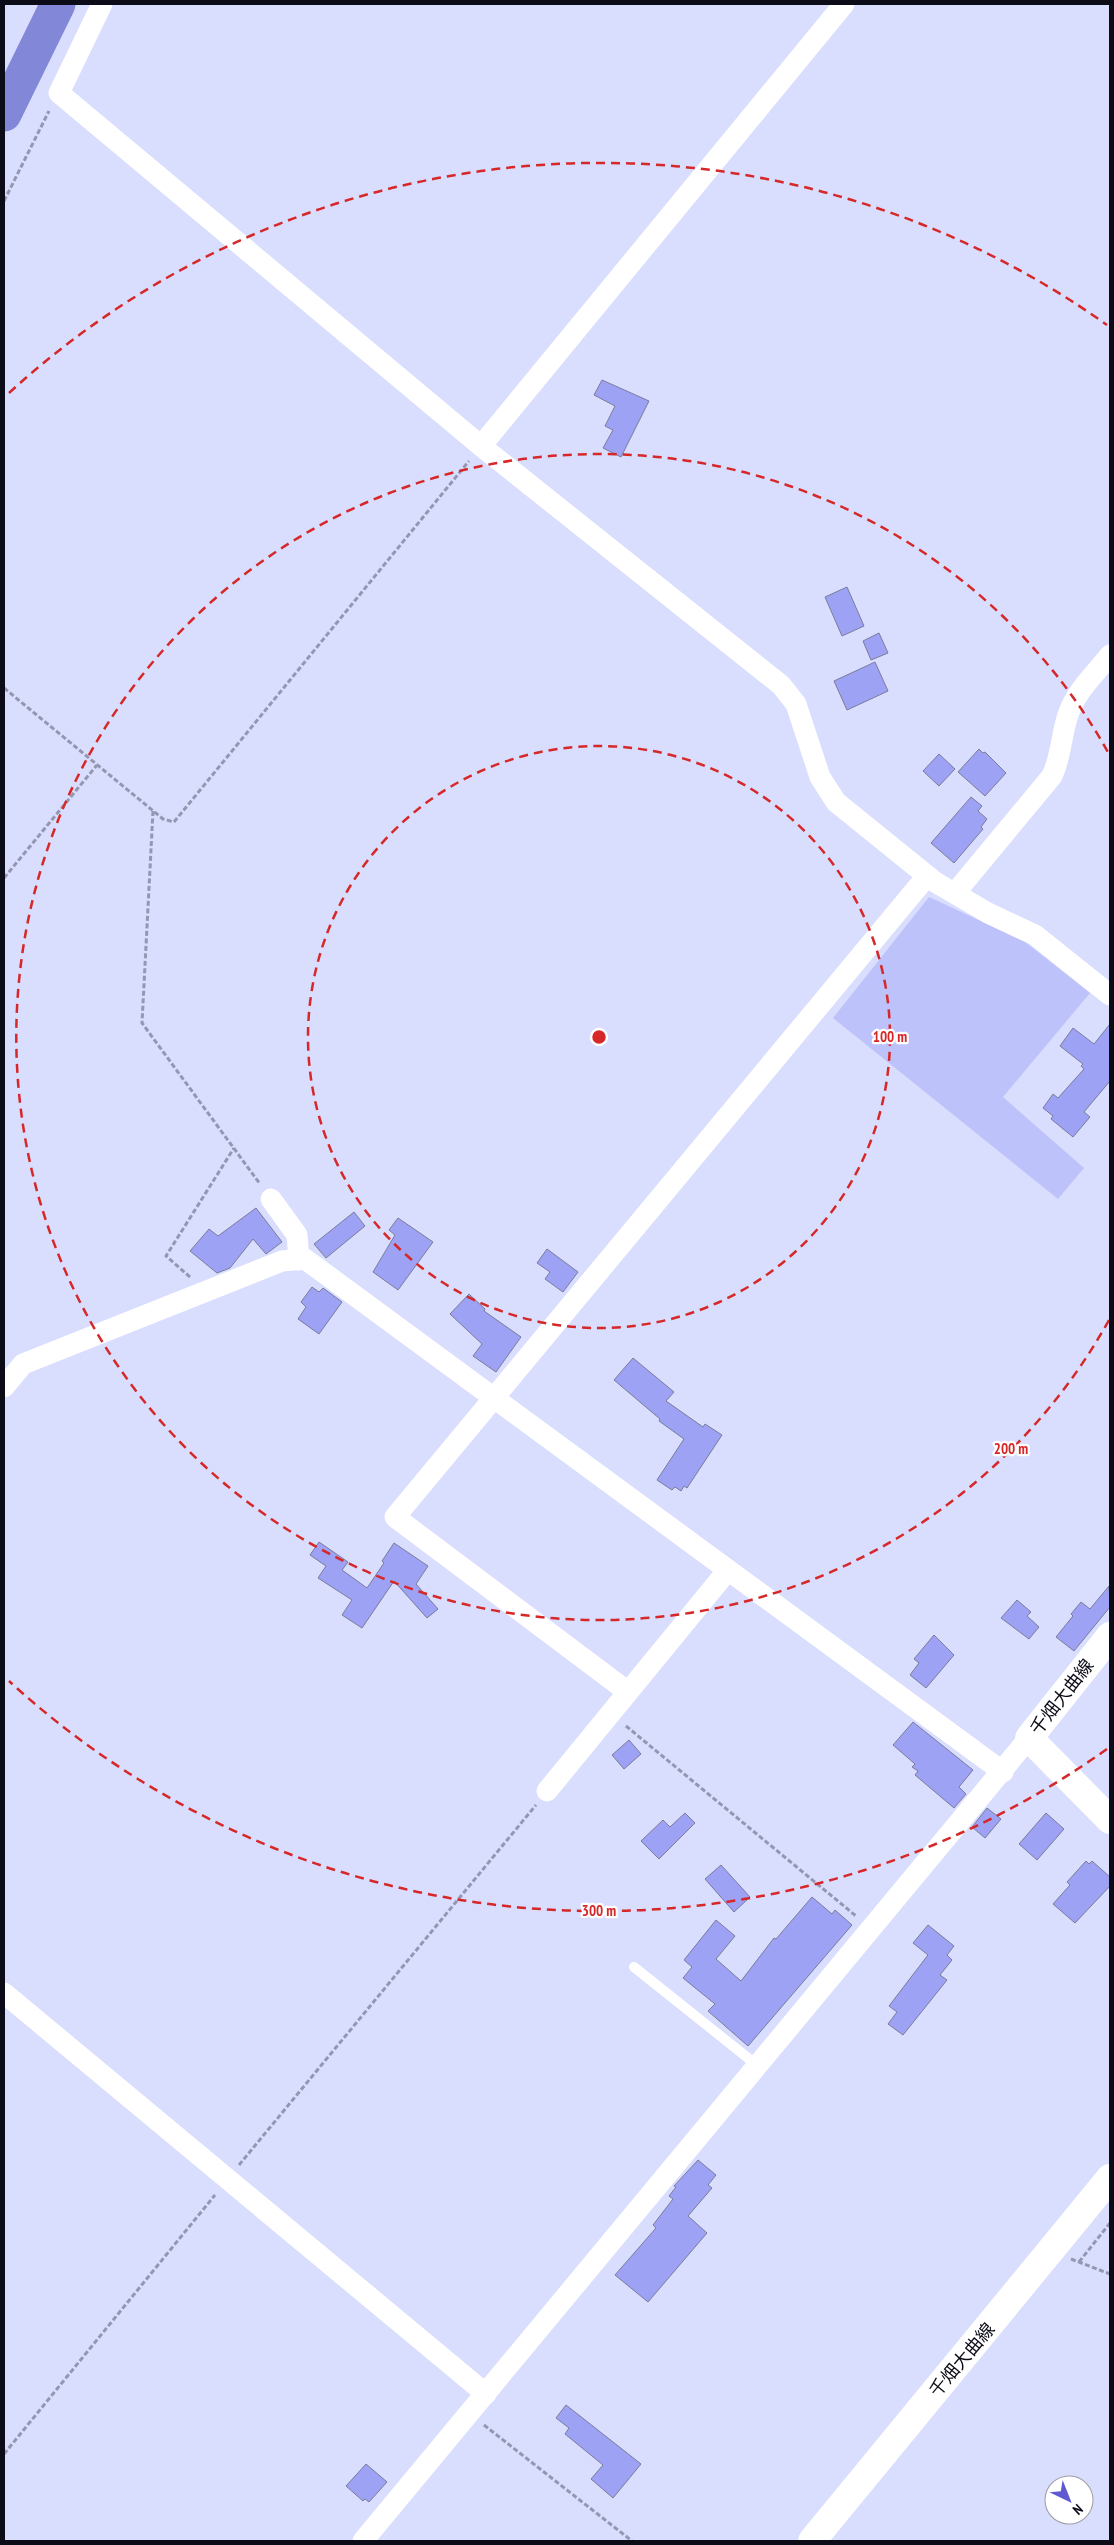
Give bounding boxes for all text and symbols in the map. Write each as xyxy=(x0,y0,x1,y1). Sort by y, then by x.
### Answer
text: 100 m xyxy=(873,1027,907,1046)
centre of rings xyxy=(590,1028,608,1046)
text: 200 m xyxy=(994,1439,1028,1458)
street label: 千畑大曲線 xyxy=(1025,1654,1098,1739)
text: 300 m xyxy=(582,1901,616,1920)
street label: 千畑大曲線 xyxy=(924,2318,999,2402)
north arrow xyxy=(1044,2475,1094,2525)
text: N xyxy=(1069,2500,1087,2519)

